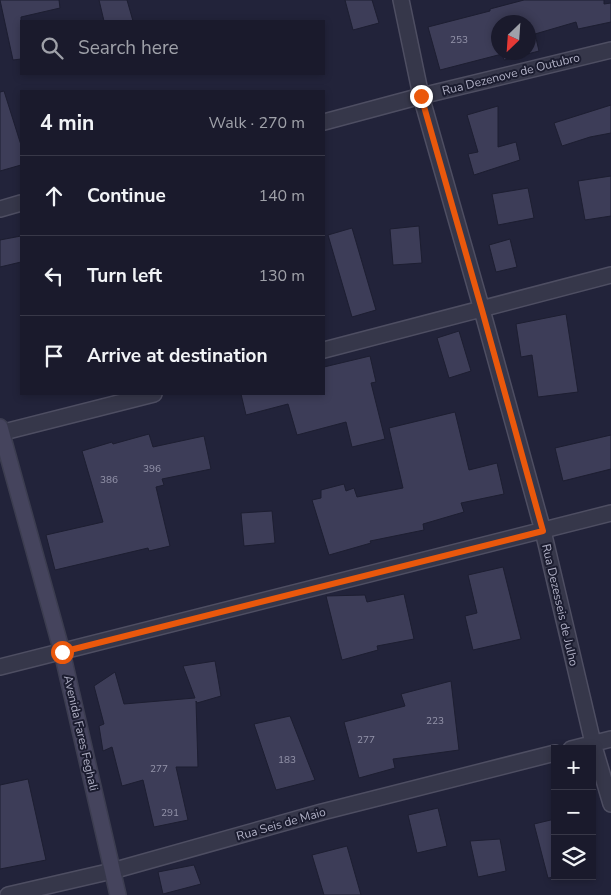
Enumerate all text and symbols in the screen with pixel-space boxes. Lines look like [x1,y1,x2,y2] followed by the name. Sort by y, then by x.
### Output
[491,15,536,60] north arrow
[20,20,325,75] search box
[450,33,468,47] house number: 253
[38,34,66,62] icon: search
[78,35,179,61] text: Search here
[440,49,582,99] street label: Rua Dezenove de Outubro
[410,85,433,108] route end
[40,109,94,137] text: 4 min
[209,112,305,134] text: Walk · 270 m
[40,182,68,210] icon: ahead
[87,183,166,209] text: Continue
[258,185,305,207] text: 140 m
[40,262,68,290] icon: left
[87,263,162,289] text: Turn left
[258,265,305,287] text: 130 m
[40,342,68,370] icon: arrive
[87,343,268,369] text: Arrive at destination
[143,462,161,476] house number: 396
[100,473,118,487] house number: 386
[538,542,582,668] street label: Rua Dezesseis de Julho
[51,641,74,664] route start
[60,674,102,792] street label: Avenida Fares Feghali
[426,714,444,728] house number: 223
[357,733,375,747] house number: 277
[551,745,596,880] map controls
[551,745,596,790] button: +
[278,753,296,767] house number: 183
[150,762,168,776] house number: 277
[551,790,596,835] button: −
[235,804,328,844] street label: Rua Seis de Maio
[161,806,179,820] house number: 291
[551,835,596,880] button: layers

